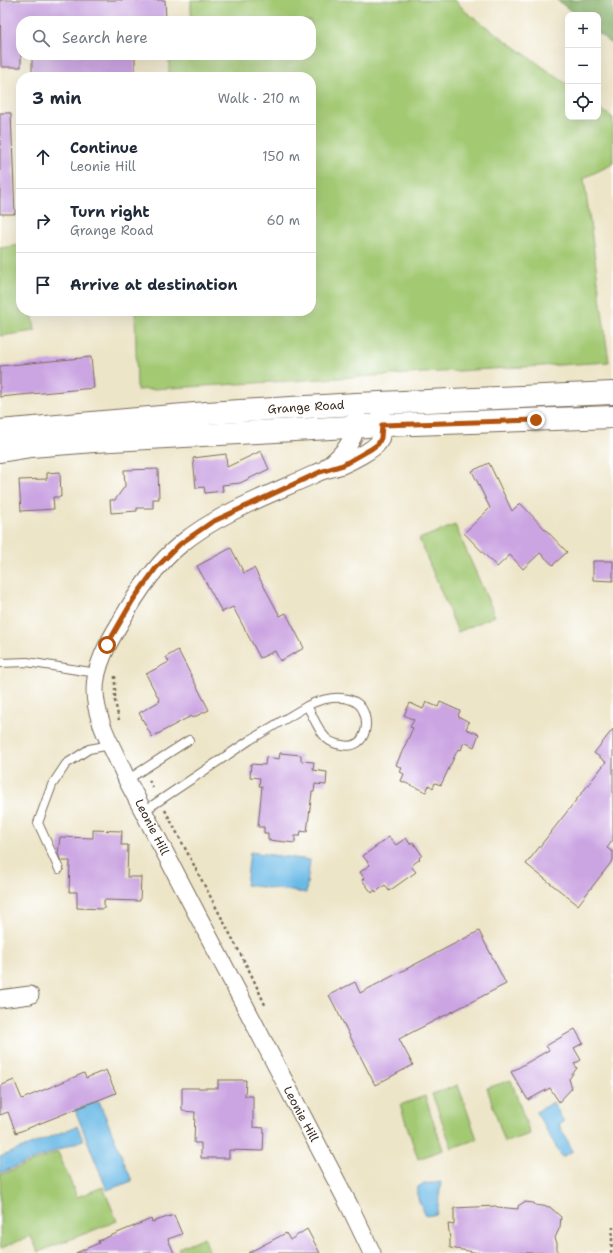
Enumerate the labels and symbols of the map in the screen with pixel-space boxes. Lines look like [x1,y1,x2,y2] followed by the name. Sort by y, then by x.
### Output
[267,397,345,417] street label: Grange Road
[527,411,545,429] route end
[98,636,116,654] route start
[131,796,173,858] street label: Leonie Hill
[280,1083,322,1145] street label: Leonie Hill

